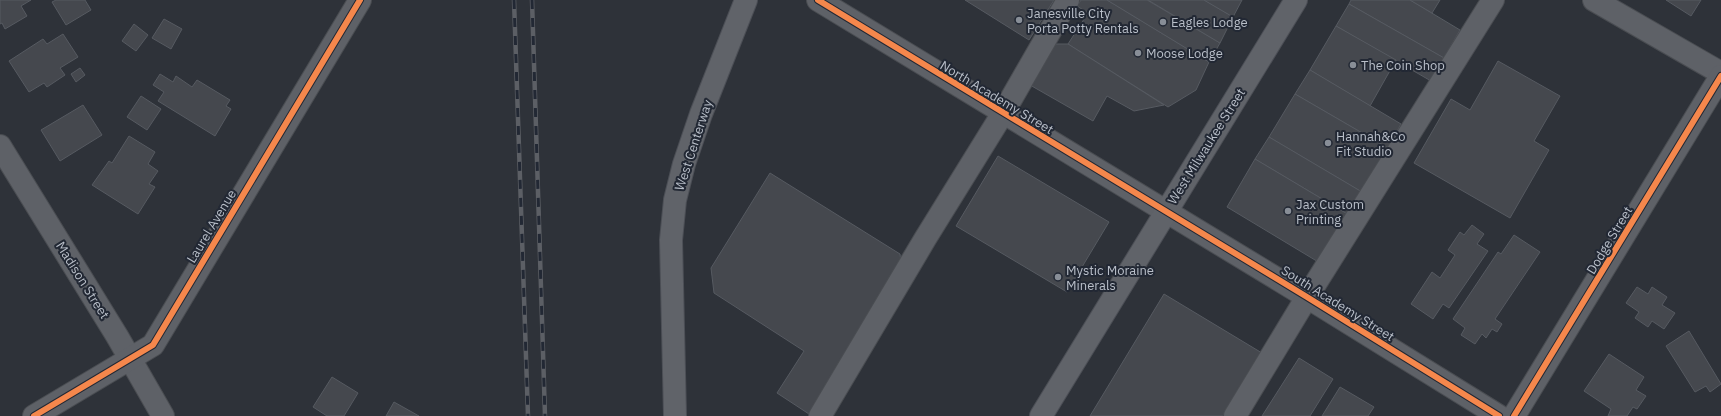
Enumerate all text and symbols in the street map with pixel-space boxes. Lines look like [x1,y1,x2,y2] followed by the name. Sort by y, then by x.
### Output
[1027,5,1139,37] place label: Janesville City Porta Potty Rentals
[1171,14,1248,31] place label: Eagles Lodge
[1014,15,1024,25] marker: Janesville City Porta Potty Rentals
[1158,17,1168,27] marker: Eagles Lodge
[1146,45,1223,62] place label: Moose Lodge
[1133,48,1143,58] marker: Moose Lodge
[937,57,1057,138] street label: North Academy Street
[1361,57,1445,74] place label: The Coin Shop
[1348,60,1358,70] marker: The Coin Shop
[1164,85,1249,207] street label: West Milwaukee Street
[671,97,716,193] street label: West Centerway
[1336,128,1406,160] place label: Hannah&Co Fit Studio
[1323,138,1333,148] marker: Hannah&Co Fit Studio
[183,186,240,266] street label: Laurel Avenue
[1296,196,1364,228] place label: Jax Custom Printing
[1583,203,1636,277] street label: Dodge Street
[1283,206,1293,216] marker: Jax Custom Printing
[52,238,113,322] street label: Madison Street
[1066,262,1154,294] place label: Mystic Moraine Minerals
[1278,262,1397,345] street label: South Academy Street
[1053,272,1063,282] marker: Mystic Moraine Minerals

